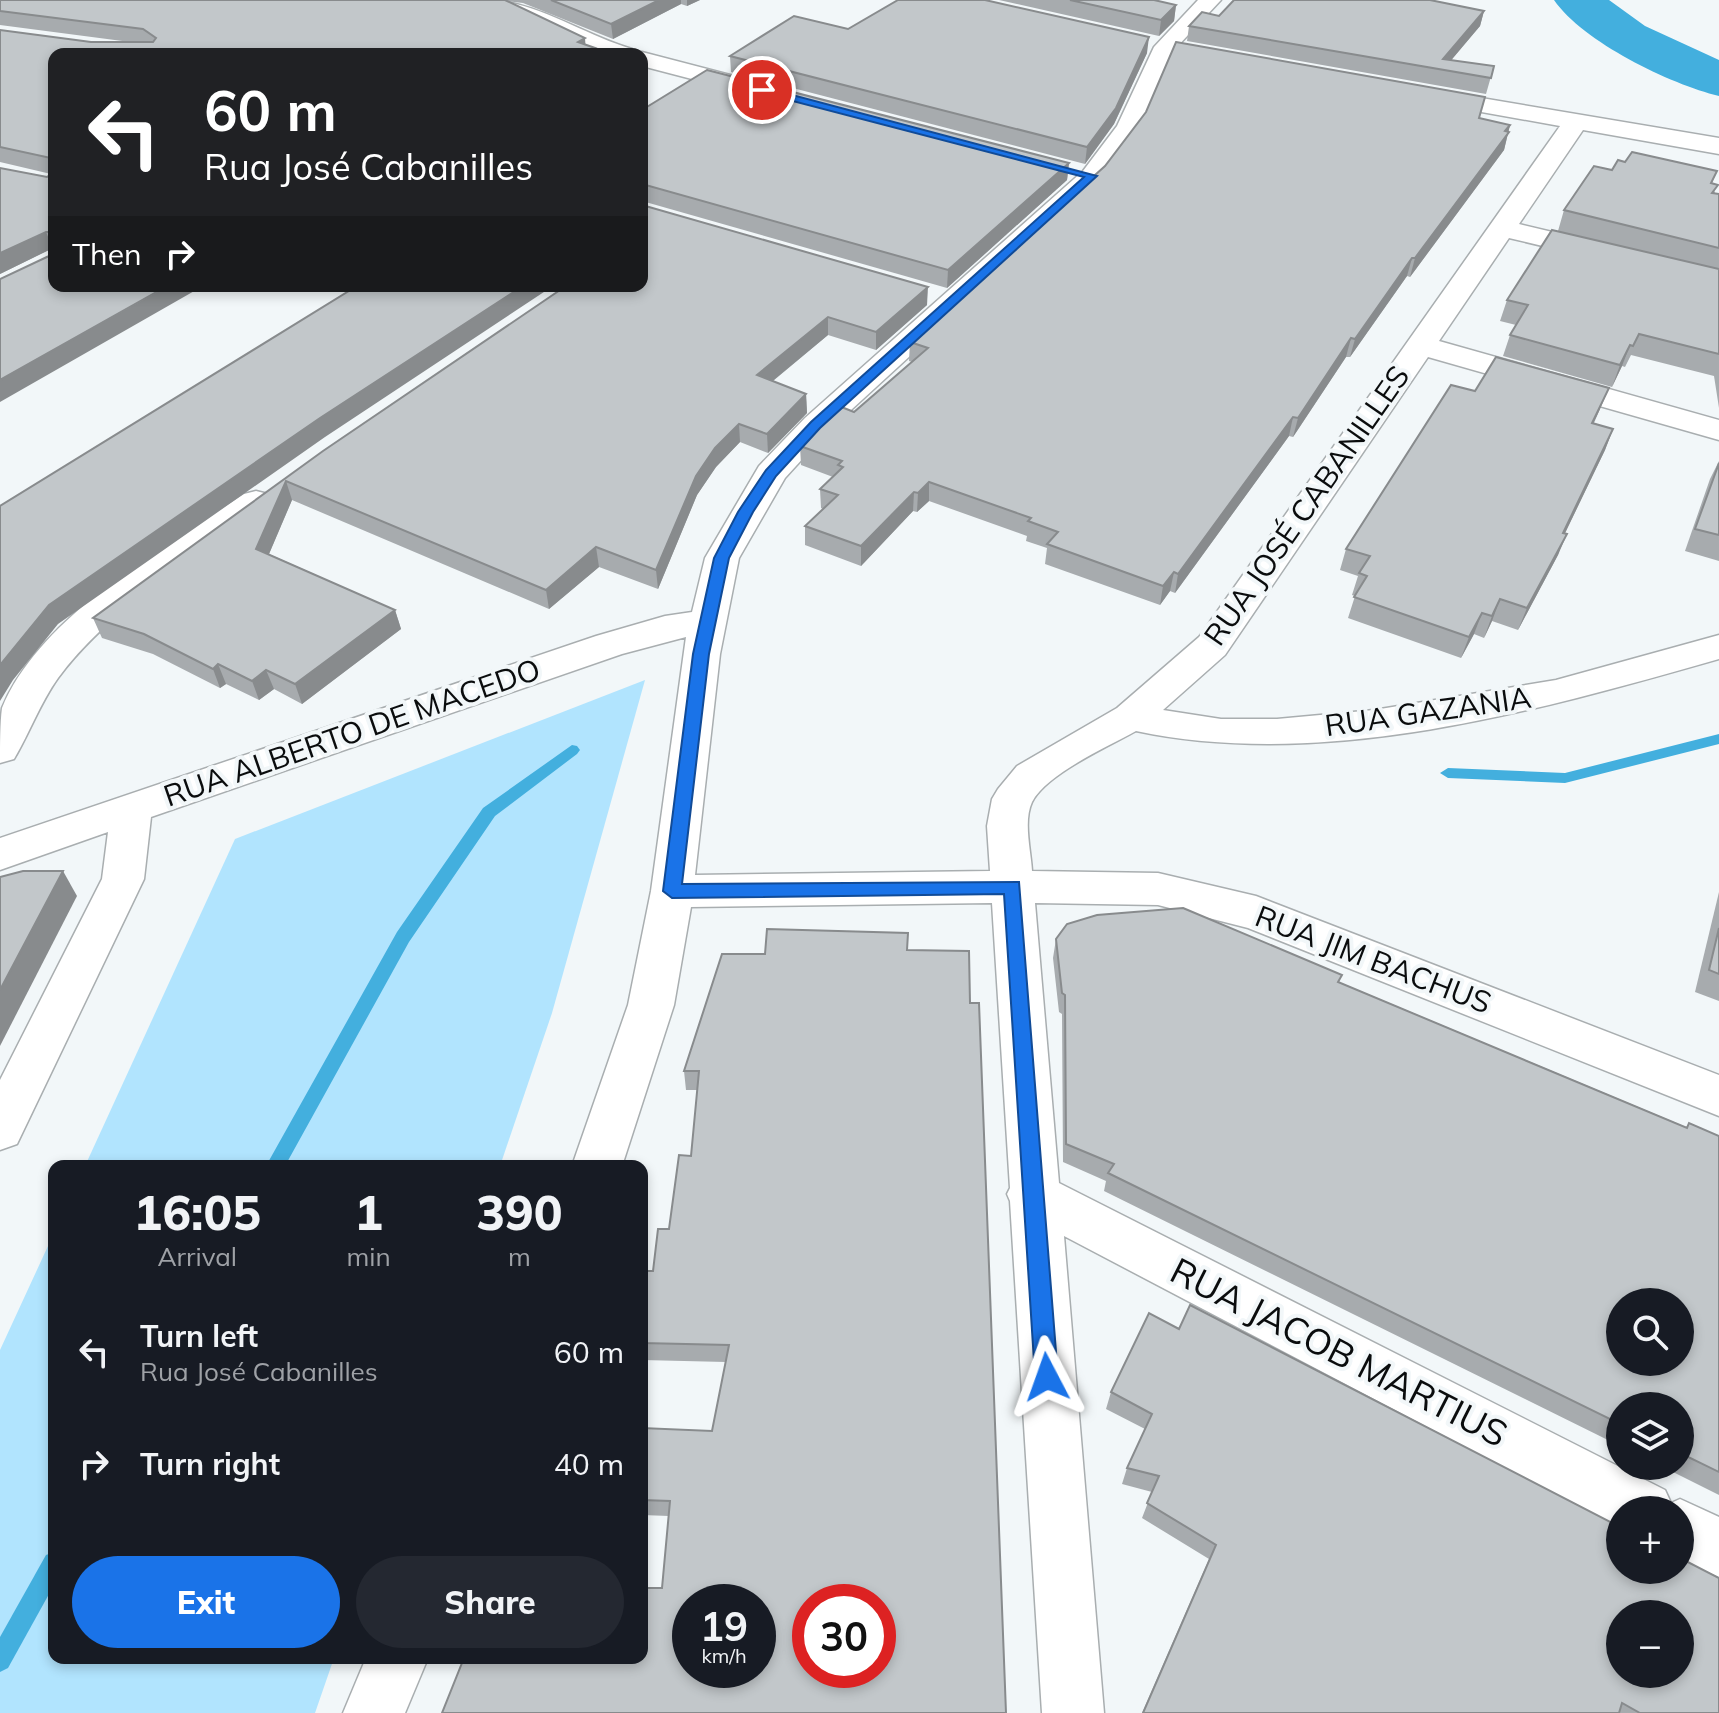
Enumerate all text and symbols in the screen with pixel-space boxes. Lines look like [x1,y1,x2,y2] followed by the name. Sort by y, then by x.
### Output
[728,56,796,124] pin
[740,68,784,112] icon: arrive
[204,75,337,145] text: 60 m
[72,80,176,184] icon: left
[204,144,533,189] text: Rua José Cabanilles
[158,232,202,276] icon: right
[72,235,142,273] text: Then
[1195,358,1417,653] street label: RUA JOSÉ CABANILLES
[158,650,545,814] street label: RUA ALBERTO DE MACEDO
[1322,678,1533,744] street label: RUA GAZANIA
[1250,897,1497,1022] street label: RUA JIM BACHUS
[133,1182,261,1242] text: 16:05
[354,1182,383,1242] text: 1
[476,1182,563,1242] text: 390
[157,1240,237,1273] text: Arrival
[347,1240,391,1273] text: min
[508,1240,531,1273] text: m
[1163,1247,1515,1456] street label: RUA JACOB MARTIUS
[1606,1288,1694,1688] map controls
[1606,1288,1694,1376] button: search
[140,1317,258,1355] text: Turn left
[72,1330,116,1374] icon: left
[554,1333,624,1371] text: 60 m
[1005,1335,1089,1419] position arrow
[140,1355,378,1388] text: Rua José Cabanilles
[1606,1392,1694,1480] button: layers
[72,1442,116,1486] icon: right
[140,1445,280,1483] text: Turn right
[554,1445,624,1483] text: 40 m
[1606,1496,1694,1584] button: +
[72,1556,340,1648] button: Exit
[356,1556,624,1648] button: Share
[792,1584,896,1688] speed limit sign: 30
[1606,1600,1694,1688] button: −
[700,1601,748,1651] text: 19
[701,1643,747,1668] text: km/h

